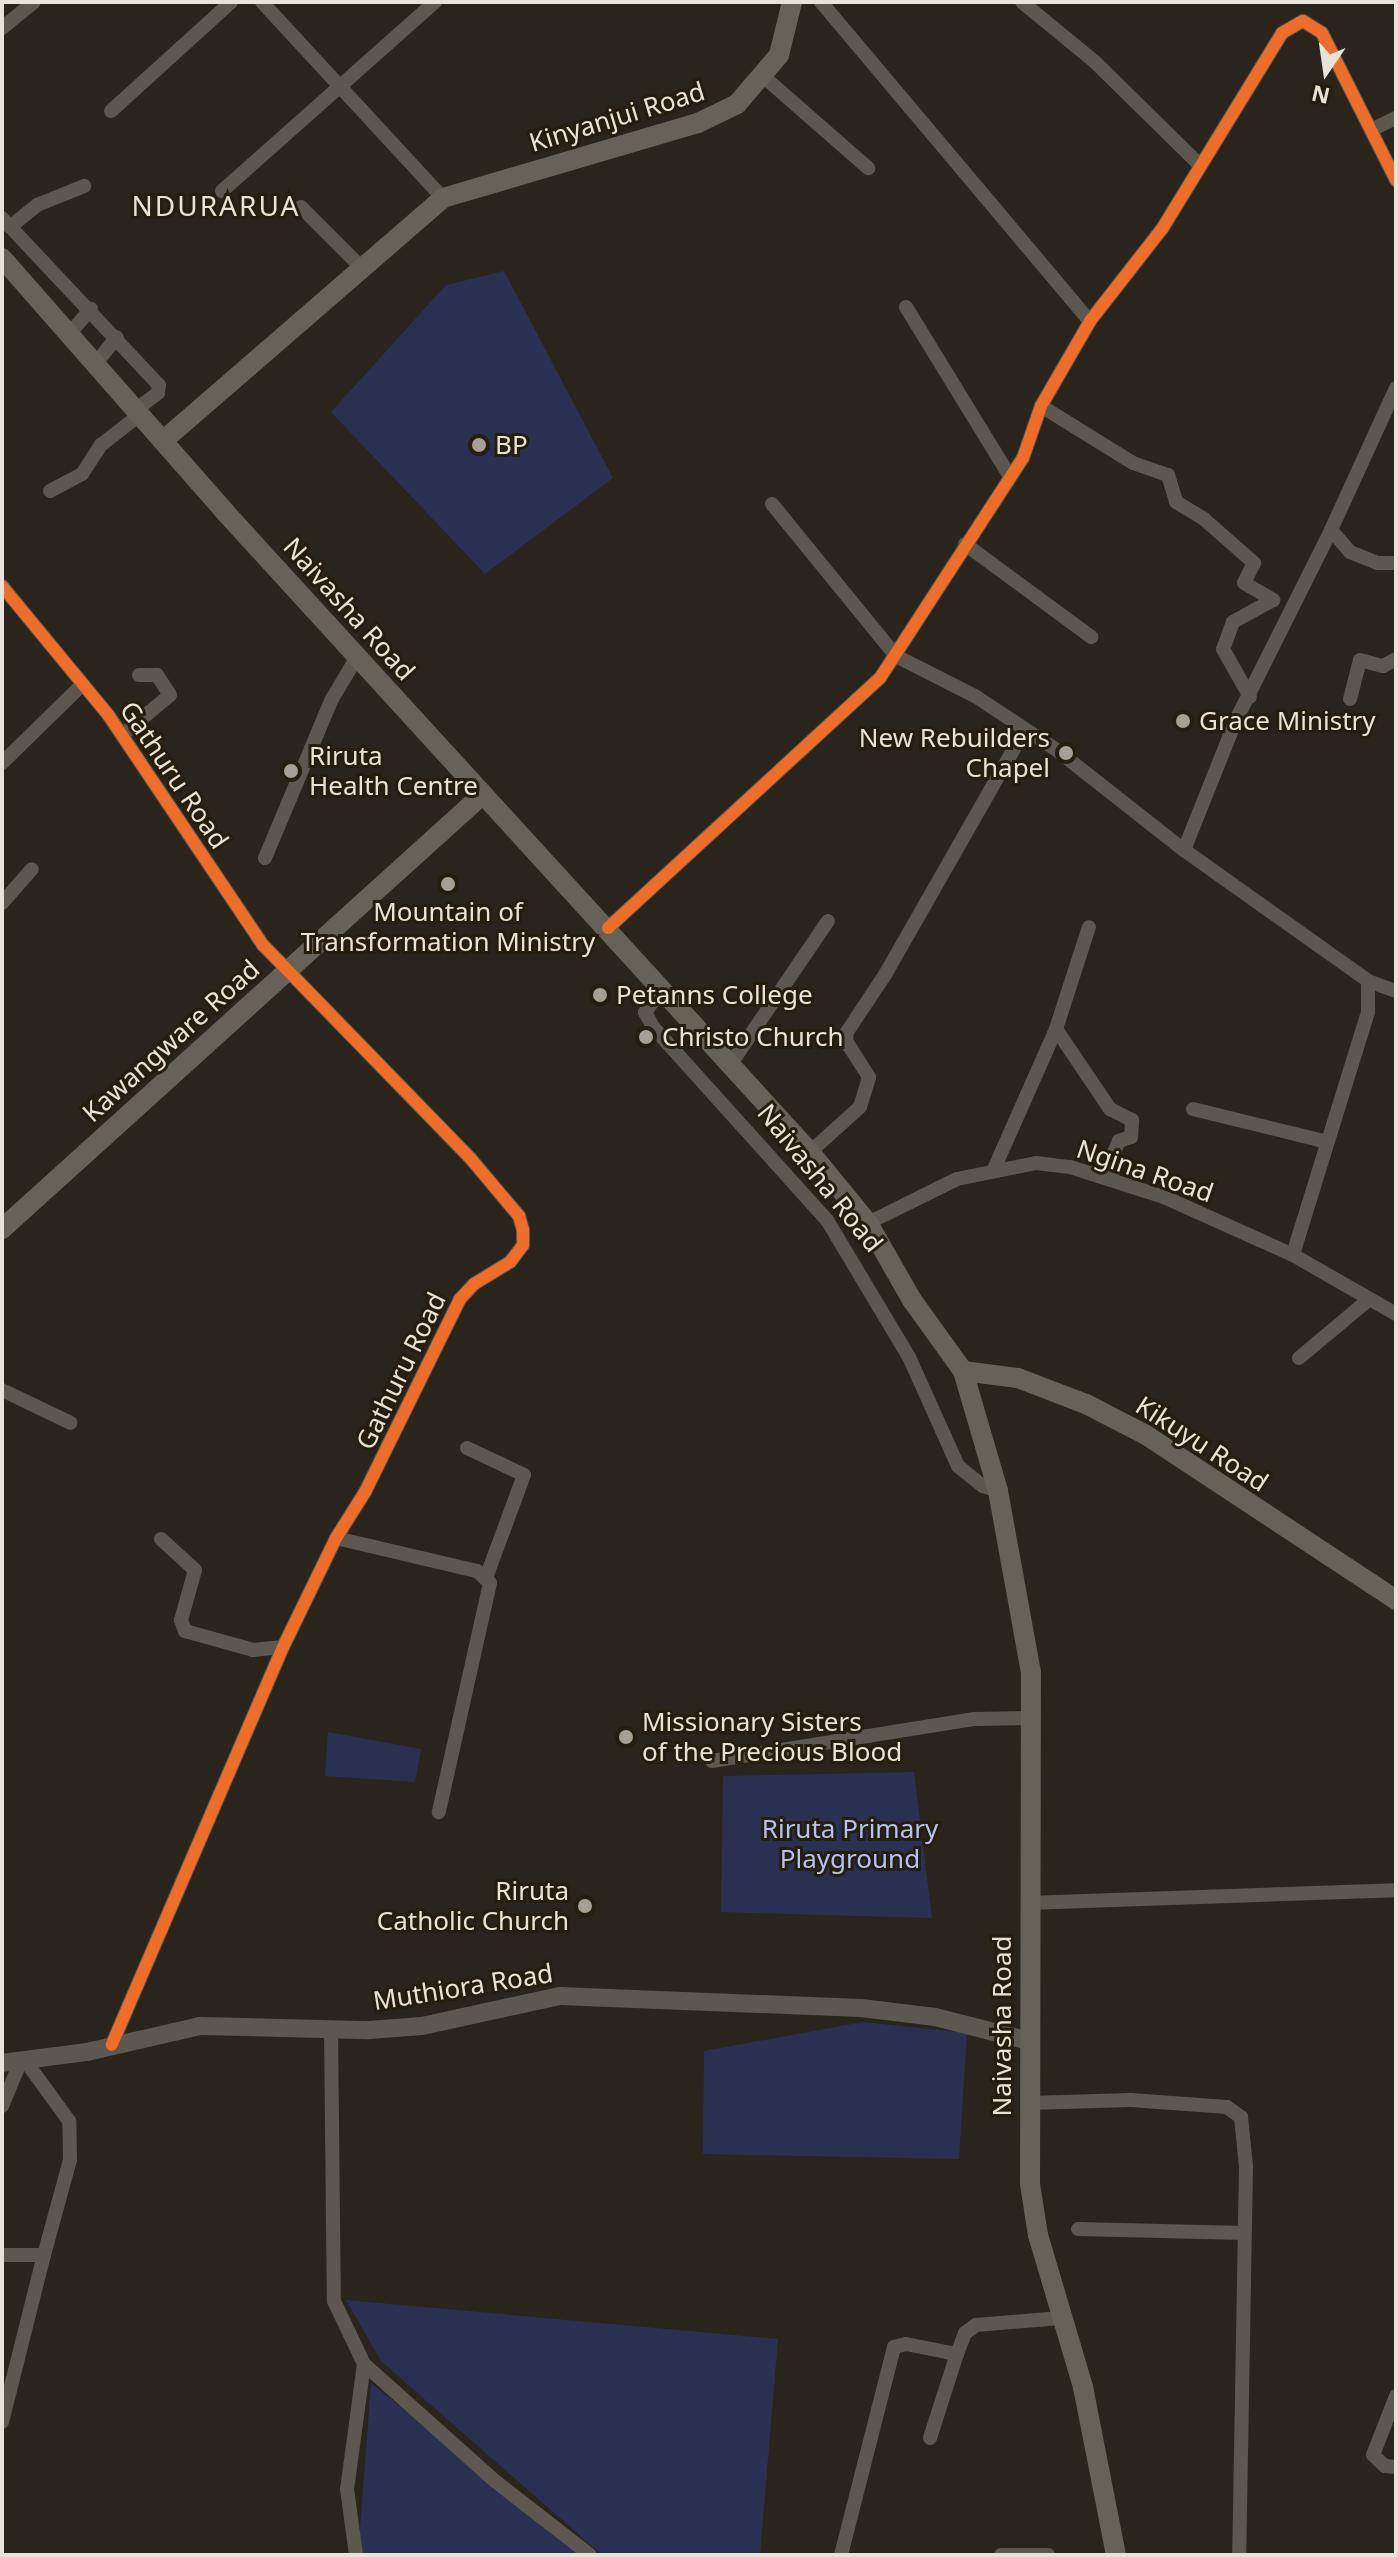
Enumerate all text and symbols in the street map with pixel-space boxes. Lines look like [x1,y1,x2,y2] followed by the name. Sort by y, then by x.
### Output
[1286,32,1366,112] north arrow
[526,76,708,158] street label: Kinyanjui Road
[1309,79,1333,112] text: N
[132,188,300,222] district label: NDURARUA
[495,429,528,461] place label: BP
[470,436,488,454] marker: BP
[277,531,421,687] street label: Naivasha Road
[113,695,235,855] street label: Gathuru Road
[1199,705,1376,737] place label: Grace Ministry
[1174,712,1192,730] marker: Grace Ministry
[859,722,1050,784] place label: New Rebuilders Chapel
[309,740,478,802] place label: Riruta Health Centre
[1057,744,1075,762] marker: New Rebuilders Chapel
[280,760,302,782] marker: Riruta Health Centre
[439,875,457,893] marker: Mountain of Transformation Ministry
[301,896,595,958] place label: Mountain of Transformation Ministry
[76,953,266,1129] street label: Kawangware Road
[616,979,813,1011] place label: Petanns College
[591,986,609,1004] marker: Petanns College
[662,1021,844,1053] place label: Christo Church
[637,1028,655,1046] marker: Christo Church
[751,1098,889,1258] street label: Naivasha Road
[1073,1133,1217,1209] street label: Ngina Road
[349,1287,453,1455] street label: Gathuru Road
[1130,1390,1274,1498] street label: Kikuyu Road
[642,1706,902,1768] place label: Missionary Sisters of the Precious Blood
[617,1728,635,1746] marker: Missionary Sisters of the Precious Blood
[762,1813,938,1874] park label: Riruta Primary Playground
[377,1875,569,1936] place label: Riruta Catholic Church
[576,1897,594,1915] marker: Riruta Catholic Church
[986,1935,1018,2117] street label: Naivasha Road
[371,1957,555,2017] street label: Muthiora Road

